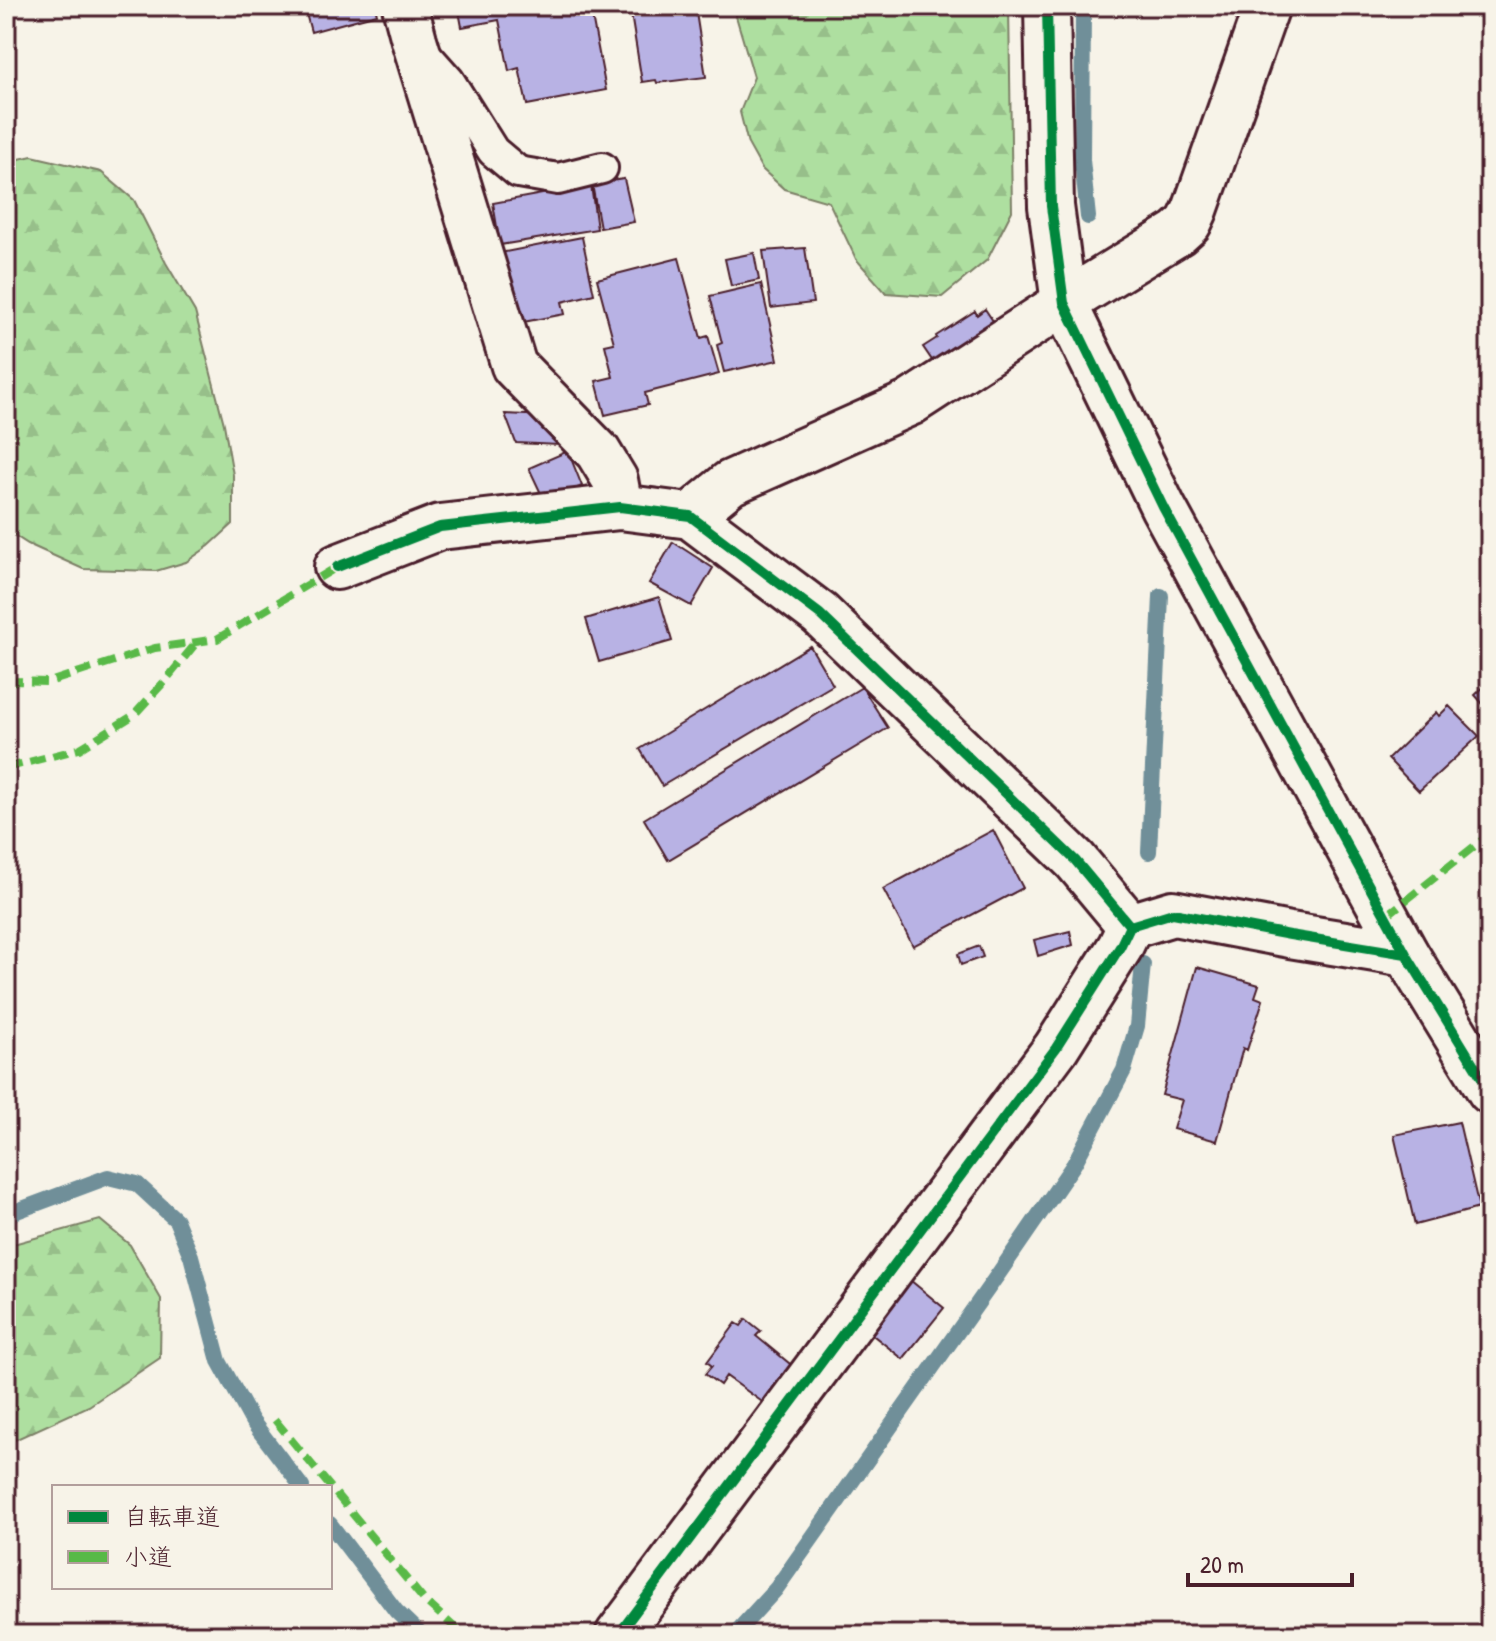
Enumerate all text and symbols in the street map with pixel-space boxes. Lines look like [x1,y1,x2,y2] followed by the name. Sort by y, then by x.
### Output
[52,1485,332,1589] legend
[124,1500,220,1532] text: 自転車道
[1188,1537,1352,1587] scale bar
[124,1540,172,1572] text: 小道
[1200,1548,1244,1580] text: 20 m

